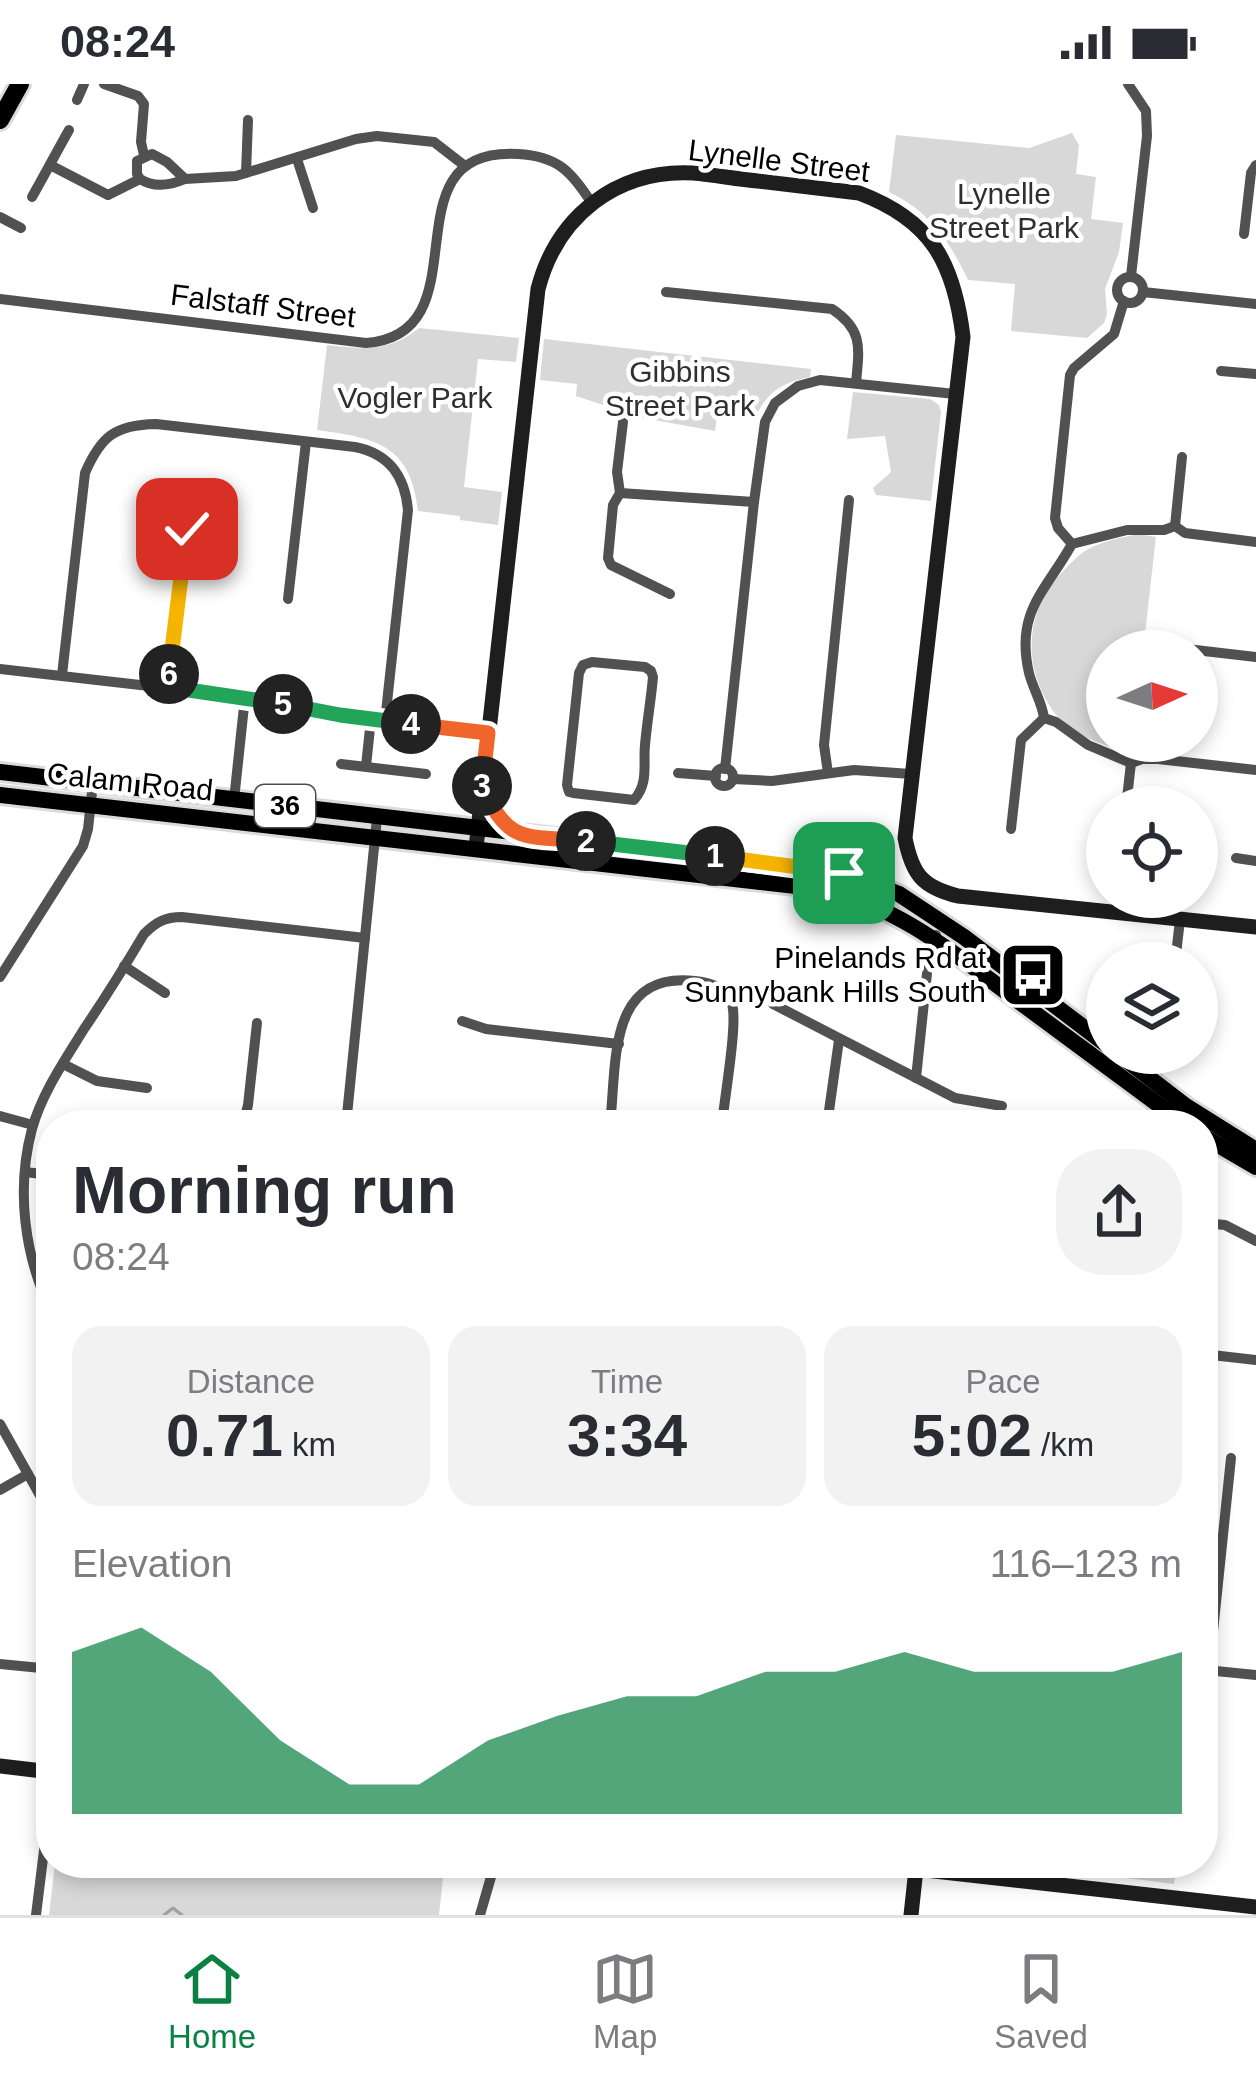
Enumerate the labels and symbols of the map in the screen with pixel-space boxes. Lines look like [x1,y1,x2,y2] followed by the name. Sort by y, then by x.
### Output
[687,133,872,188] street label: Lynelle Street
[929,177,1080,244] park label: Lynelle Street Park
[169,278,358,333] street label: Falstaff Street
[605,355,756,422] park label: Gibbins Street Park
[337,381,494,414] park label: Vogler Park
[136,478,238,580] pin
[1086,630,1218,762] north arrow
[139,644,199,704] pin: 6
[253,674,313,734] pin: 5
[381,694,441,754] pin: 4
[45,756,215,807] street label: Calam Road
[452,756,512,816] pin: 3
[255,785,315,827] road number: 36
[556,811,616,871] pin: 2
[793,822,895,924] pin
[685,826,745,886] pin: 1
[998,940,1068,1010] bus stop icon: Pinelands Rd at Sunnybank Hills South
[684,941,987,1008] place label: Pinelands Rd at Sunnybank Hills South

